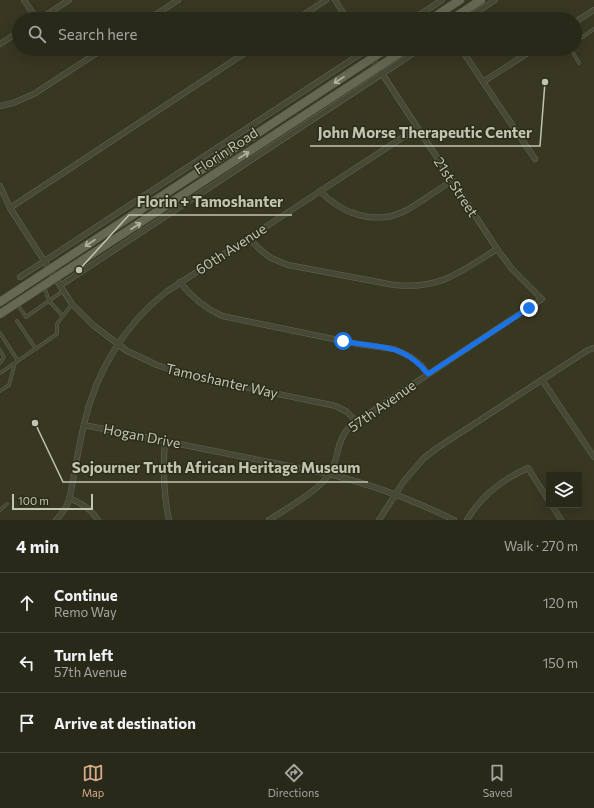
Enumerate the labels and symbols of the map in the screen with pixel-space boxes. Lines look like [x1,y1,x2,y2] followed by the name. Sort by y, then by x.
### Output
[333,76,345,84] one-way arrow
[310,119,540,146] callout: John Morse Therapeutic Center
[318,123,532,141] text: John Morse Therapeutic Center
[191,124,261,177] street label: Florin Road
[238,150,250,158] one-way arrow
[431,154,482,220] street label: 21st Street
[129,188,292,215] callout: Florin + Tamoshanter
[137,192,283,210] text: Florin + Tamoshanter
[192,219,269,278] street label: 60th Avenue
[130,222,141,230] one-way arrow
[85,239,96,247] one-way arrow
[520,299,538,317] route end
[334,332,352,350] route start
[164,359,280,402] street label: Tamoshanter Way
[345,376,419,435] street label: 57th Avenue
[102,420,182,451] street label: Hogan Drive
[63,455,368,482] callout: Sojourner Truth African Heritage Museum
[72,458,360,476] text: Sojourner Truth African Heritage Museum
[12,492,93,511] scale bar

